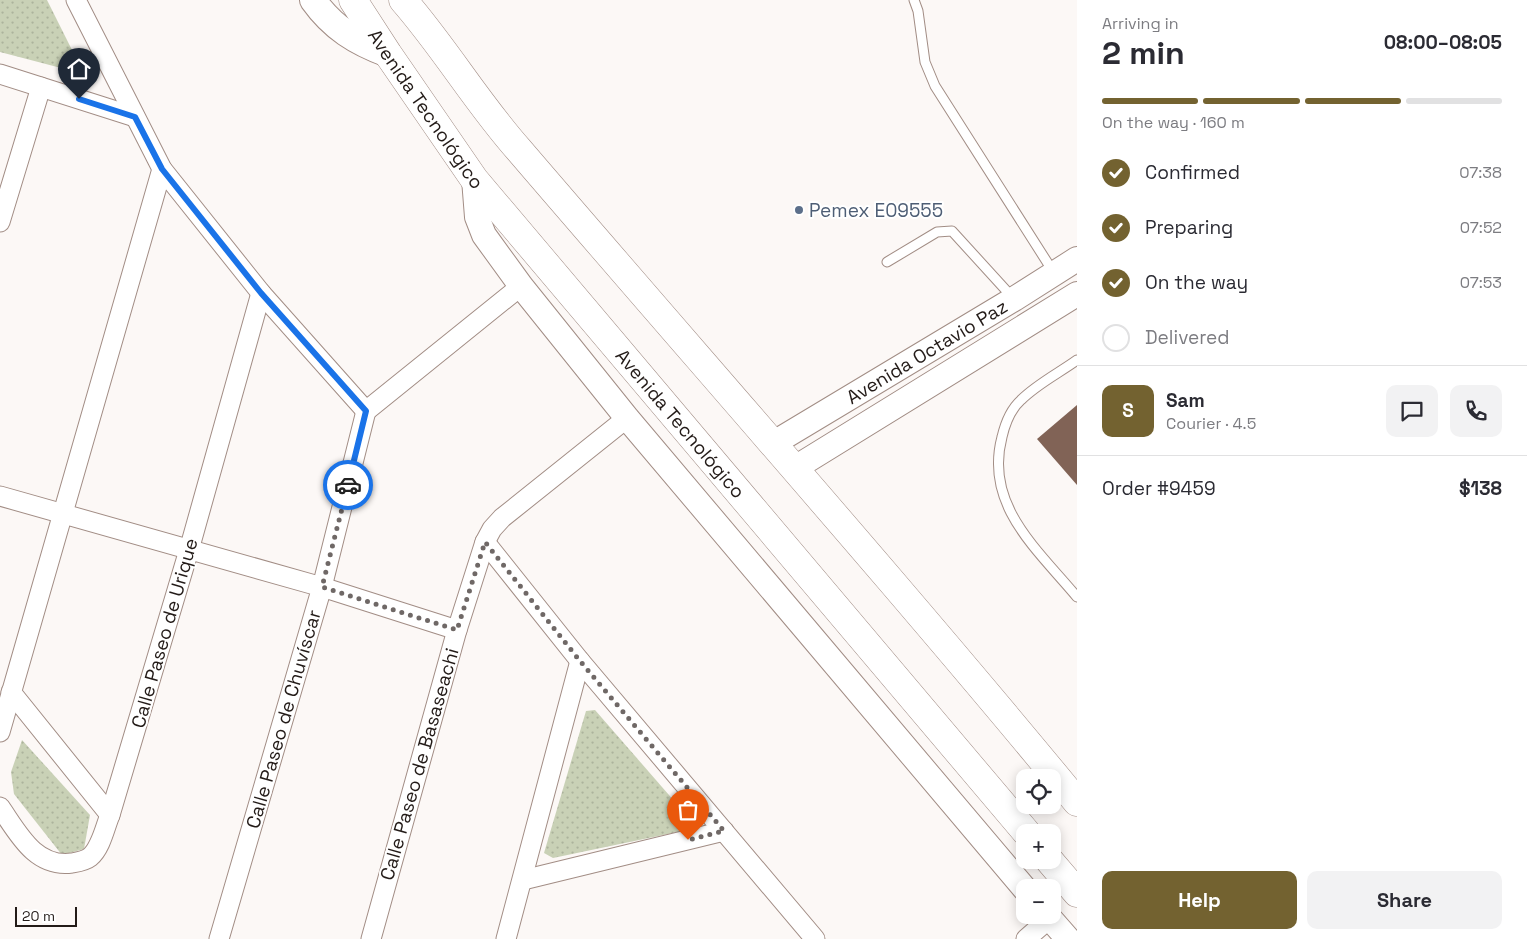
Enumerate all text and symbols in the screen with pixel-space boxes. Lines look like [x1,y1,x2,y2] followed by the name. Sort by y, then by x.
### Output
[1102,13,1179,34] text: Arriving in
[362,24,489,194] street label: Avenida Tecnológico
[1384,30,1502,55] text: 08:00–08:05
[1102,33,1185,73] text: 2 min
[58,48,100,99] pin
[65,55,93,83] icon: home
[1102,112,1245,133] text: On the way · 160 m
[1102,159,1130,187] icon: check
[1145,160,1240,185] text: Confirmed
[1459,162,1502,183] text: 07:38
[809,198,943,223] place label: Pemex E09555
[793,204,805,216] marker: Pemex E09555
[1102,214,1130,242] icon: check
[1145,215,1233,240] text: Preparing
[1460,217,1502,238] text: 07:52
[1102,269,1130,297] icon: check
[1145,270,1248,295] text: On the way
[1460,272,1502,293] text: 07:53
[842,294,1012,410] street label: Avenida Octavio Paz
[1145,325,1230,350] text: Delivered
[610,344,750,504] street label: Avenida Tecnológico
[1386,385,1438,437] button: chat
[1450,385,1502,437] button: phone
[1166,388,1205,413] text: Sam
[1122,398,1134,423] text: S
[1166,413,1256,434] text: Courier · 4.5
[323,460,373,510] courier
[334,471,362,499] icon: car
[1102,476,1216,501] text: Order #9459
[1459,476,1502,501] text: $138
[125,535,204,731] street label: Calle Paseo de Urique
[240,607,327,831] street label: Calle Paseo de Chuvíscar
[374,645,465,883] street label: Calle Paseo de Basaseachi
[1016,769,1061,924] map controls
[1016,769,1061,814] button: locate
[667,789,709,840] pin
[674,796,702,824] icon: bag
[1016,824,1061,869] button: +
[1102,871,1297,929] button: Help
[1307,871,1502,929] button: Share
[1016,879,1061,924] button: −
[15,904,78,927] scale bar
[22,907,55,925] text: 20 m

